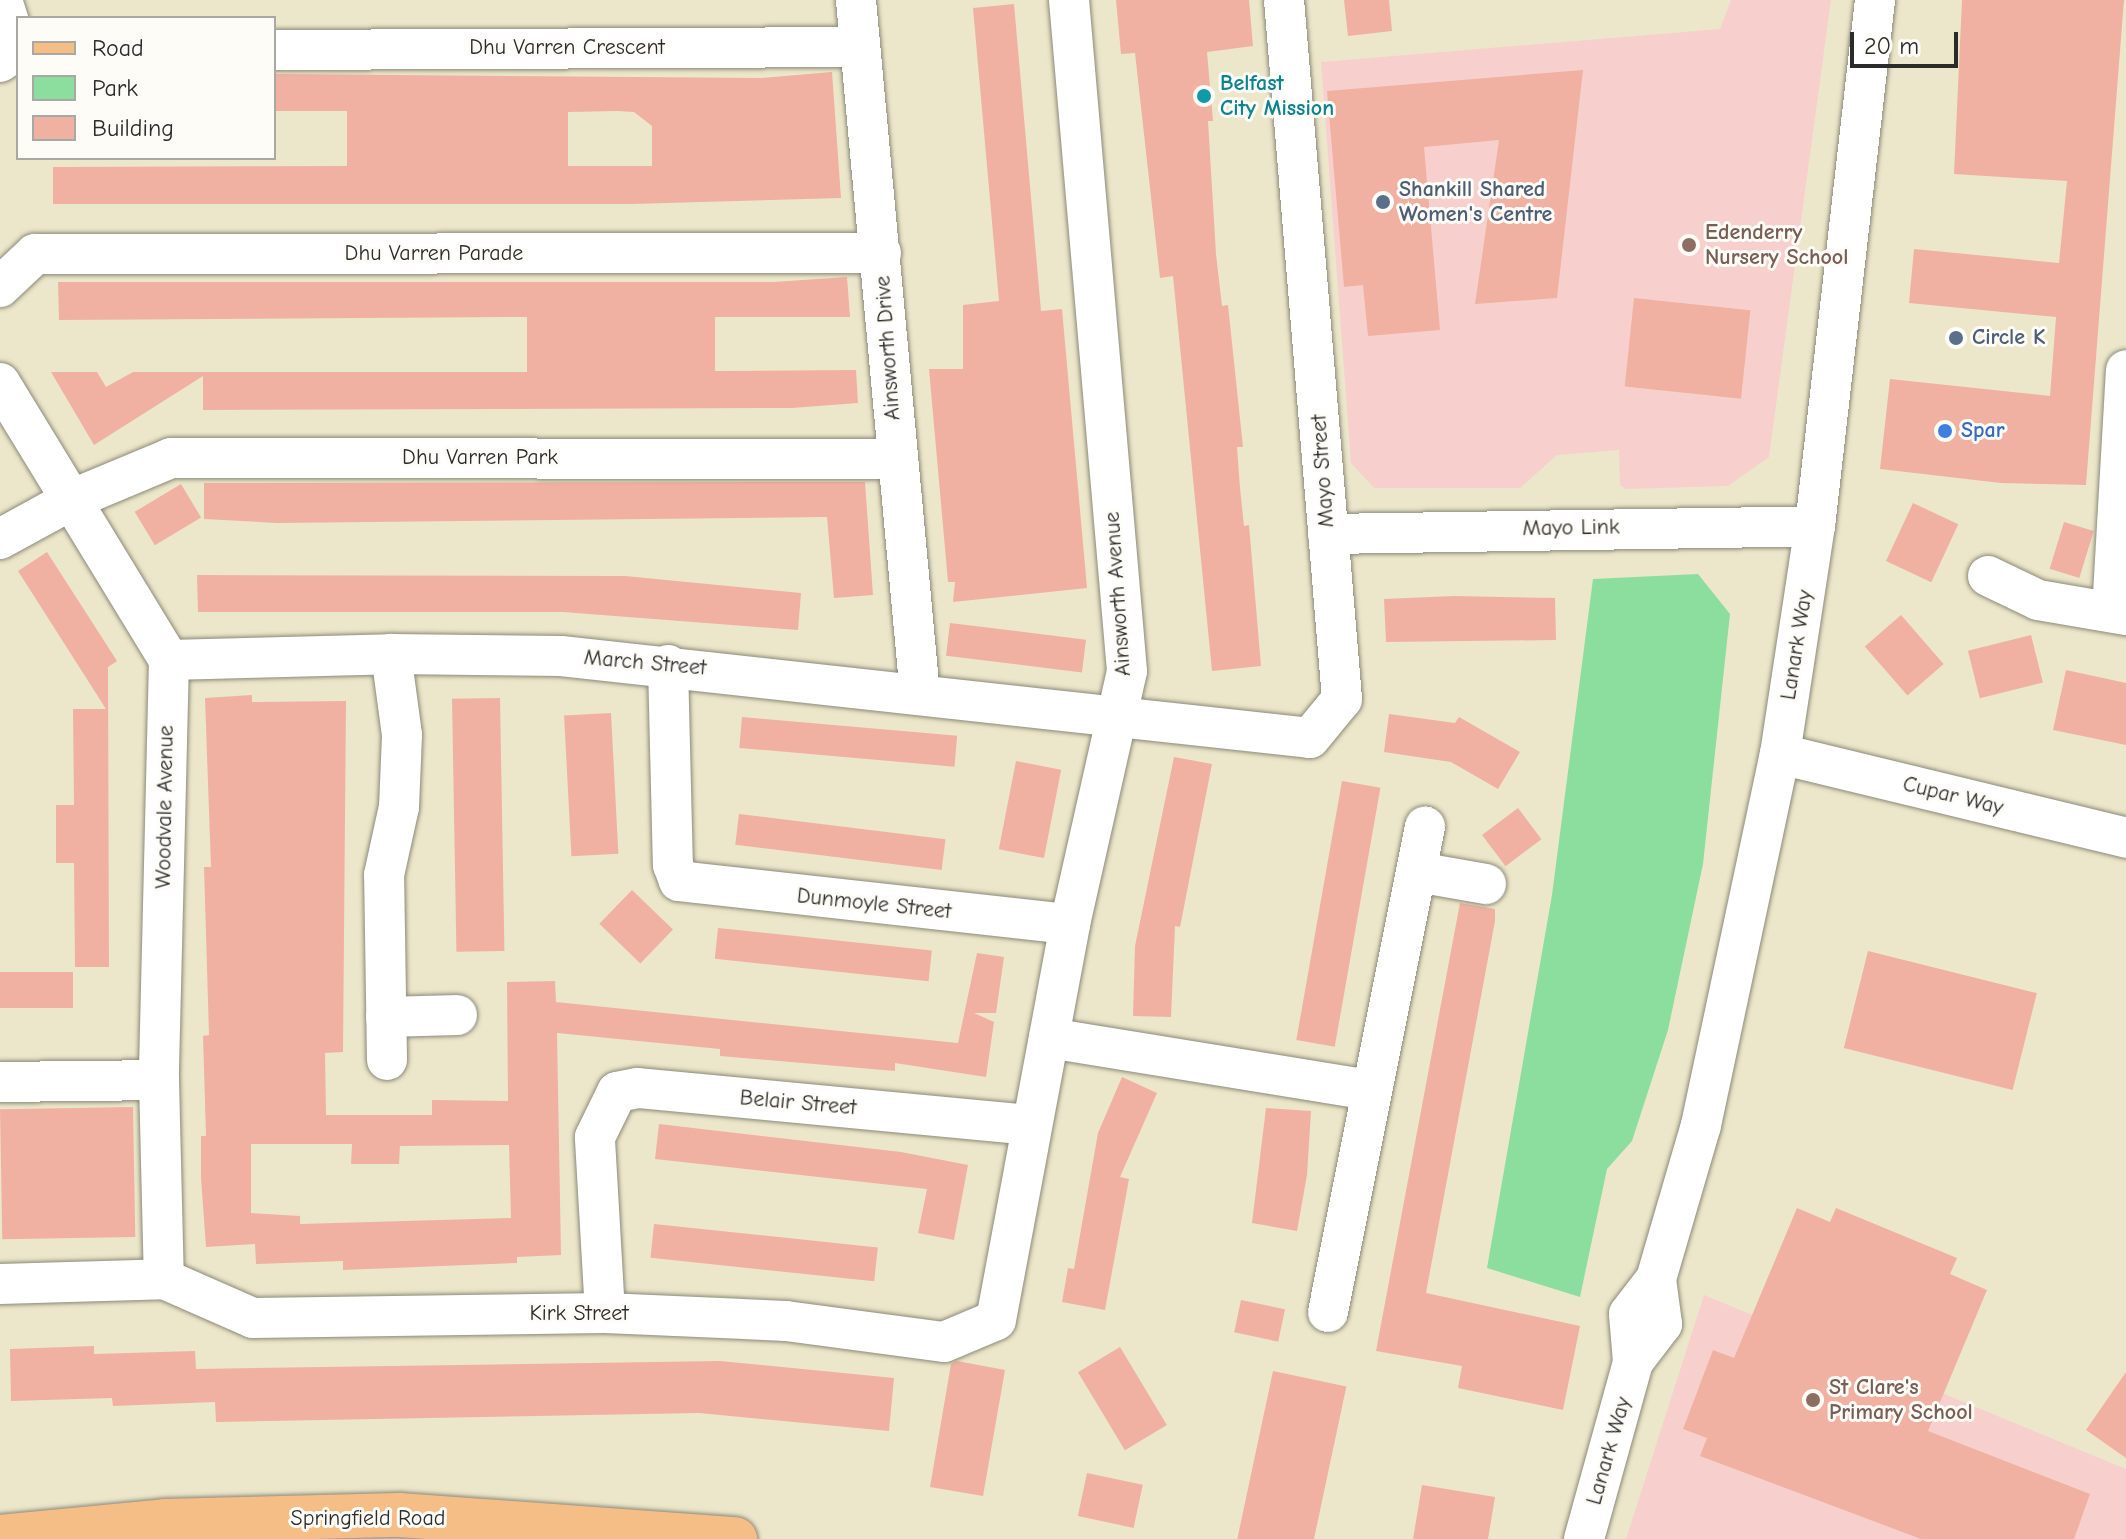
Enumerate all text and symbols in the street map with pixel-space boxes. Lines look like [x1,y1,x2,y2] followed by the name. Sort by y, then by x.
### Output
[16,16,276,160] legend
[1854,16,1962,66] scale bar
[1864,32,1919,60] text: 20 m
[92,34,144,62] text: Road
[469,35,665,61] street label: Dhu Varren Crescent
[1220,70,1334,122] place label: Belfast City Mission
[92,74,138,102] text: Park
[1195,87,1213,105] marker: Belfast City Mission
[92,114,174,142] text: Building
[1399,176,1552,228] place label: Shankill Shared Women's Centre
[1374,193,1392,211] marker: Shankill Shared Women's Centre
[1705,219,1848,270] place label: Edenderry Nursery School
[1680,236,1698,254] marker: Edenderry Nursery School
[345,241,523,267] street label: Dhu Varren Parade
[870,275,906,421] street label: Ainsworth Drive
[1972,325,2045,351] place label: Circle K
[1947,329,1965,347] marker: Circle K
[1306,414,1340,528] street label: Mayo Street
[1961,418,2005,444] place label: Spar
[1936,422,1954,440] marker: Spar
[402,445,558,471] street label: Dhu Varren Park
[1099,511,1137,677] street label: Ainsworth Avenue
[1522,514,1620,542] street label: Mayo Link
[1775,588,1819,702] street label: Lanark Way
[583,645,707,681] street label: March Street
[150,725,180,889] street label: Woodvale Avenue
[1900,771,2006,821] street label: Cupar Way
[796,883,952,925] street label: Dunmoyle Street
[739,1085,857,1121] street label: Belair Street
[529,1301,629,1327] street label: Kirk Street
[1829,1374,1973,1426] place label: St Clare's Primary School
[1804,1391,1822,1409] marker: St Clare's Primary School
[1581,1394,1637,1508] street label: Lanark Way
[291,1506,445,1532] street label: Springfield Road

